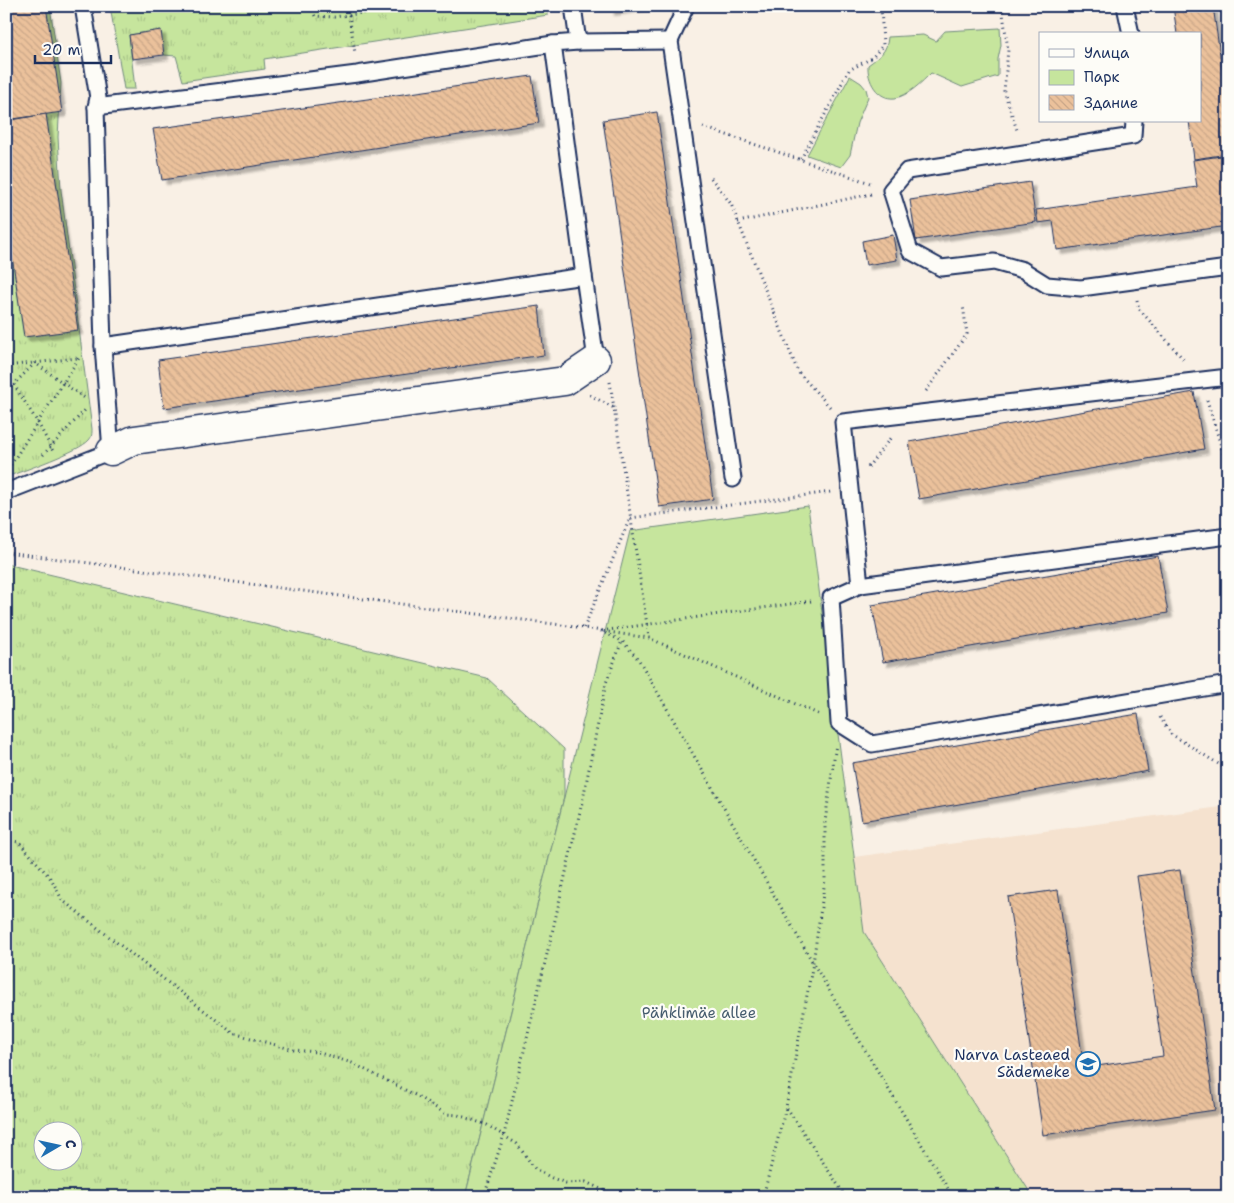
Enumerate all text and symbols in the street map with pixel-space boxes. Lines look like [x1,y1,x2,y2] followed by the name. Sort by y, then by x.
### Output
[35,32,111,64] scale bar
[1039,32,1202,122] legend
[42,40,81,60] text: 20 m
[1084,43,1130,63] text: Улица
[1084,67,1120,87] text: Парк
[1084,93,1138,113] text: Здание
[642,1003,756,1023] park label: Pähklimäe allee
[954,1045,1070,1082] place label: Narva Lasteaed Sädemeke
[1075,1051,1101,1077] school or university icon: Narva Lasteaed Sädemeke
[32,1120,82,1170] north arrow
[61,1138,80,1150] text: С

